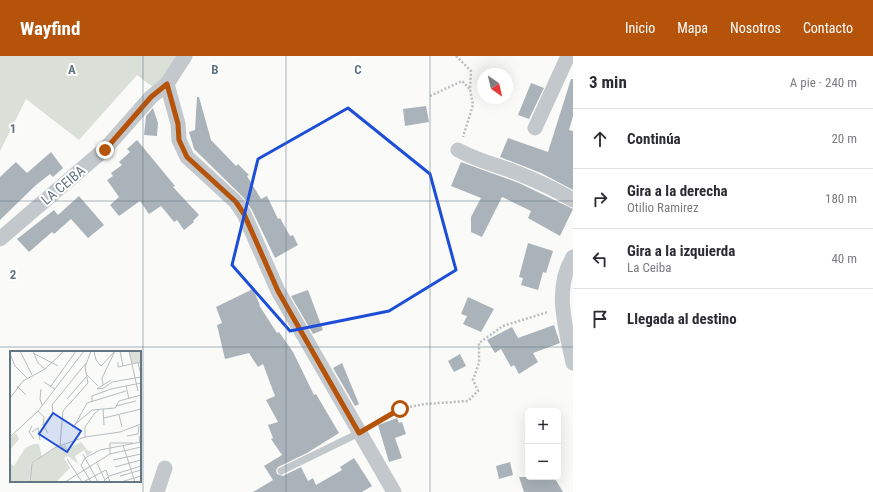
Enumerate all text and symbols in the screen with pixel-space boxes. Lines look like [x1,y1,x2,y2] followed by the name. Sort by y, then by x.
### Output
[20,17,80,40] text: Wayfind
[625,20,655,36] text: Inicio
[677,20,708,36] text: Mapa
[730,20,781,36] text: Nosotros
[803,20,853,36] text: Contacto
[68,62,76,77] text: A
[211,62,219,77] text: B
[354,62,362,77] text: C
[477,68,513,104] north arrow
[589,72,627,92] text: 3 min
[790,75,857,90] text: A pie · 240 m
[10,121,16,136] text: 1
[589,128,611,150] icon: ahead
[627,130,681,148] text: Continúa
[831,131,857,146] text: 20 m
[96,141,114,159] route end
[38,162,88,208] street label: LA CEIBA
[627,182,728,200] text: Gira a la derecha
[589,188,611,210] icon: right
[825,191,857,206] text: 180 m
[627,200,699,215] text: Otilio Ramirez
[627,242,735,260] text: Gira a la izquierda
[589,248,611,270] icon: left
[831,251,857,266] text: 40 m
[627,260,671,275] text: La Ceiba
[10,267,17,282] text: 2
[589,308,611,330] icon: arrive
[627,310,737,328] text: Llegada al destino
[10,351,141,482] inset map
[391,400,409,418] route start
[525,408,561,480] map controls
[525,408,561,444] button: +
[525,444,561,480] button: −

